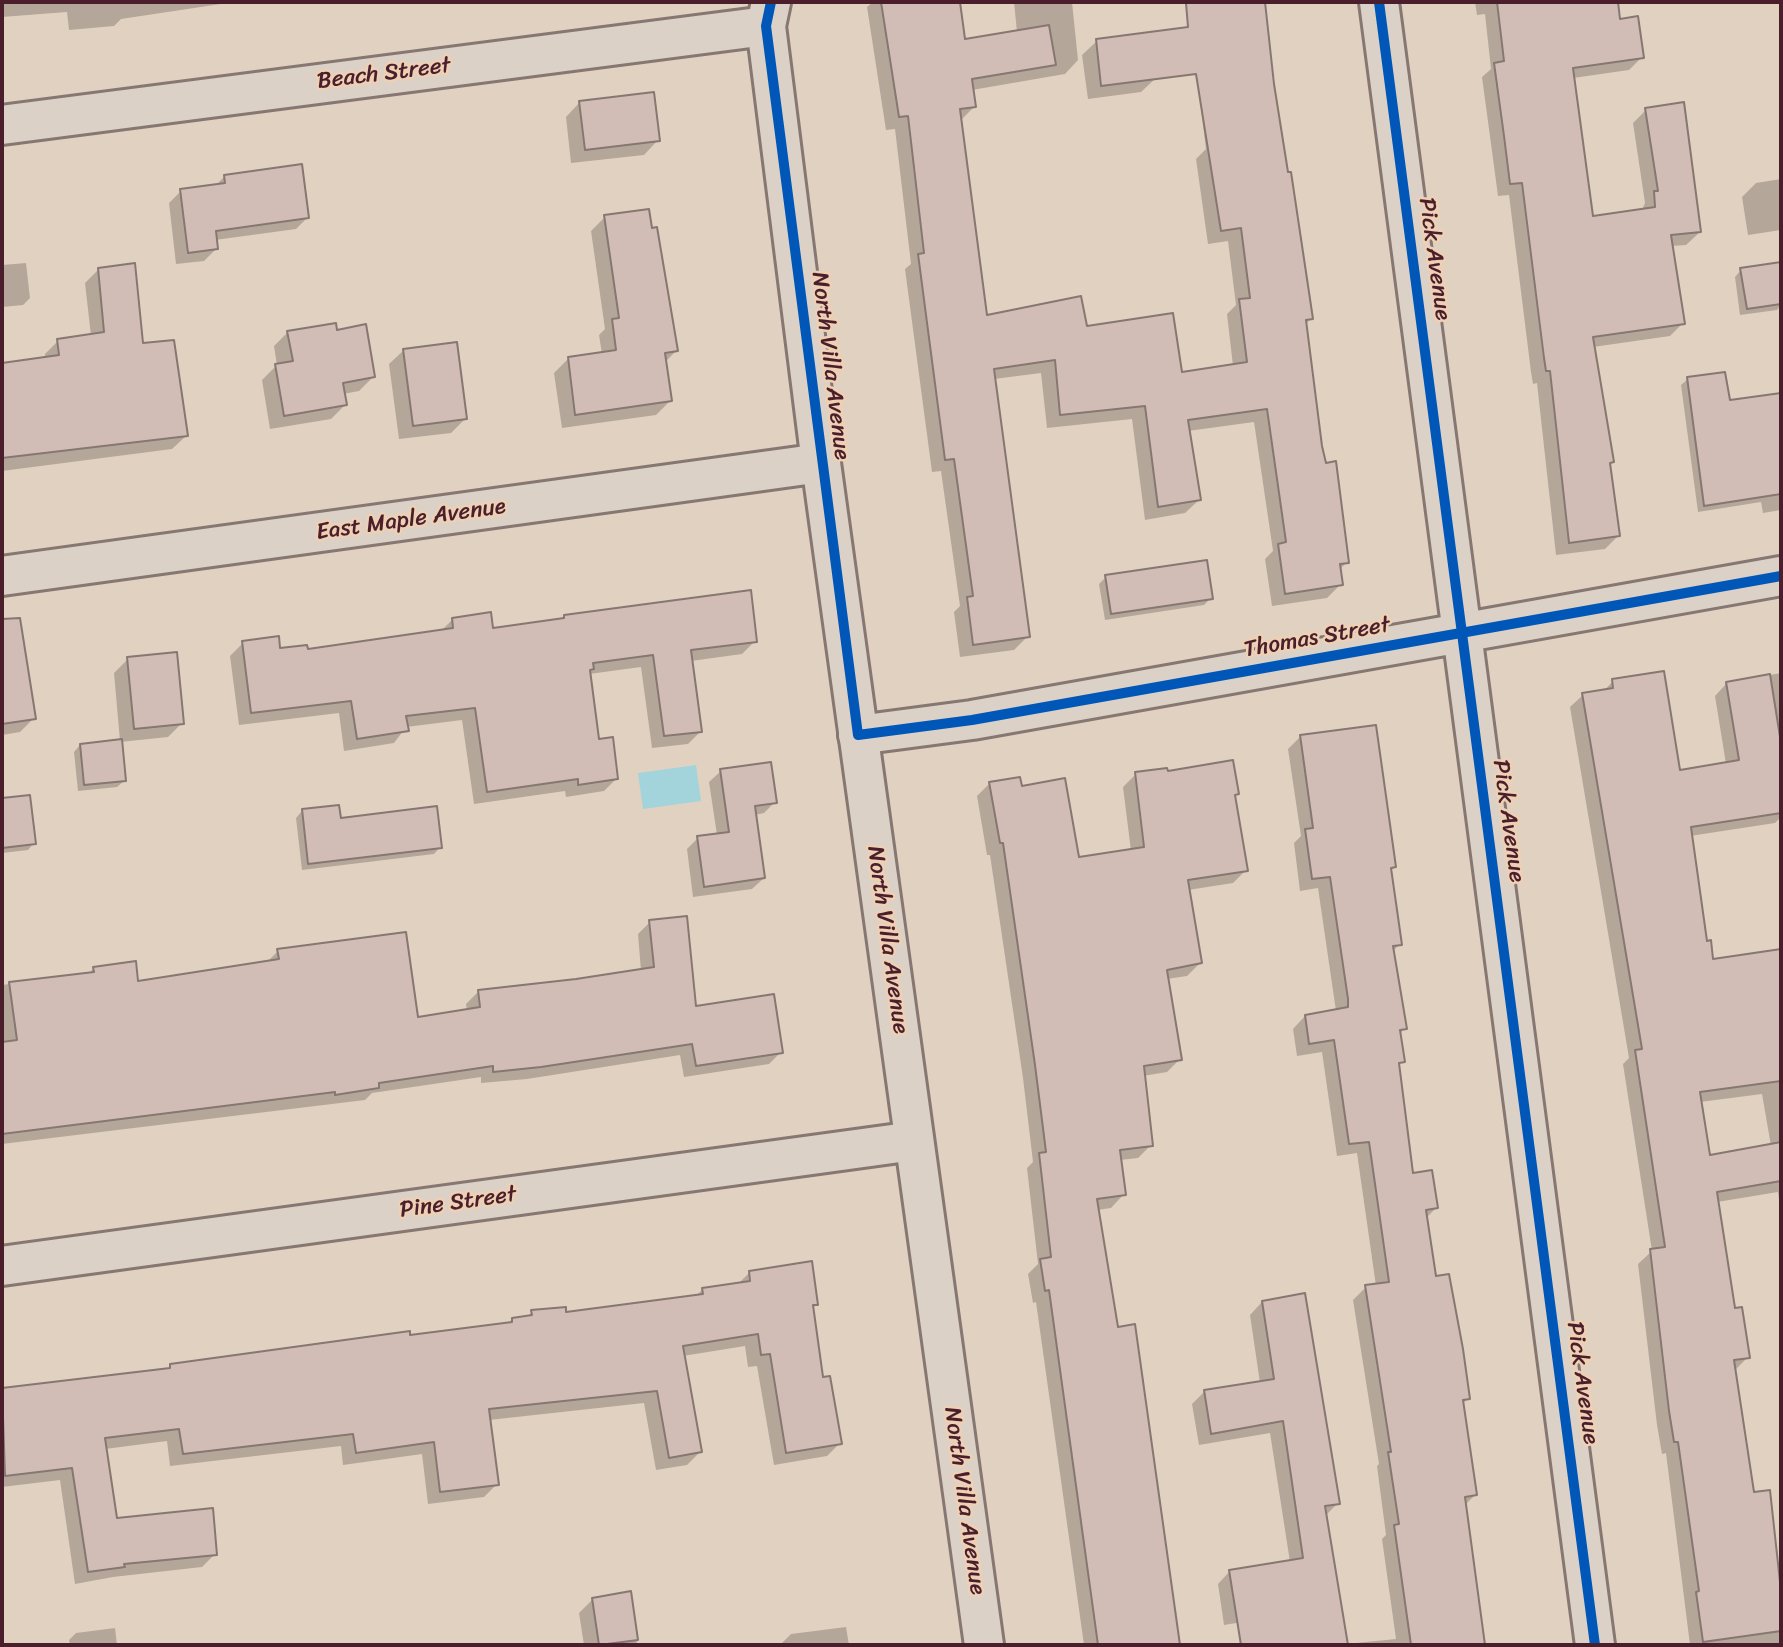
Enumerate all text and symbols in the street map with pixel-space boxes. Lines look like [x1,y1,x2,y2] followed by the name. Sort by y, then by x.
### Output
[316,52,452,96] street label: Beach Street
[1412,196,1456,322] street label: Pick Avenue
[805,270,855,462] street label: North Villa Avenue
[314,493,508,547] street label: East Maple Avenue
[1242,612,1392,664] street label: Thomas Street
[1486,758,1530,884] street label: Pick Avenue
[860,844,914,1036] street label: North Villa Avenue
[398,1181,518,1225] street label: Pine Street
[1560,1320,1604,1446] street label: Pick Avenue
[937,1405,991,1597] street label: North Villa Avenue

